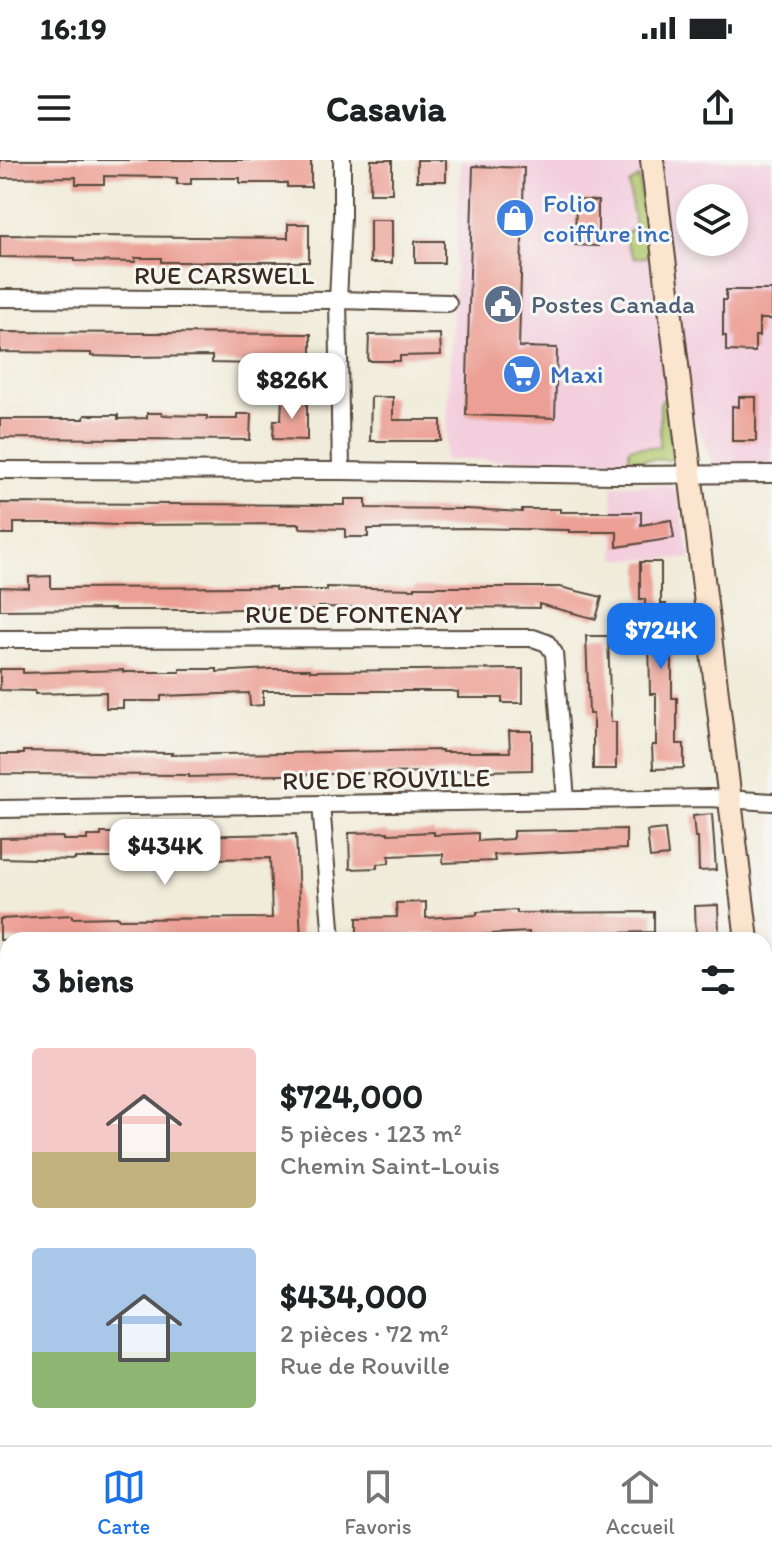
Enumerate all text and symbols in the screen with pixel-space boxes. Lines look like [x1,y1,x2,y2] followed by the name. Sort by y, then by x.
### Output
[40,10,107,47] text: 16:19
[32,86,76,130] icon: menu
[696,86,740,130] icon: share
[326,87,446,130] text: Casavia
[676,184,748,256] map controls
[676,184,748,256] button: layers
[543,187,670,249] place label: Folio coiffure inc
[494,197,536,239] shop icon: Folio coiffure inc
[134,259,314,291] street label: RUE CARSWELL
[482,283,524,325] public building icon: Postes Canada
[531,288,695,320] place label: Postes Canada
[236,353,348,421] pin: $826K
[501,353,543,395] supermarket icon: Maxi
[550,358,604,390] place label: Maxi
[256,363,328,395] text: $826K
[245,598,463,630] street label: RUE DE FONTENAY
[605,603,717,671] pin: $724K
[625,613,697,645] text: $724K
[282,761,490,797] street label: RUE DE ROUVILLE
[109,819,221,887] pin: $434K
[127,829,203,861] text: $434K
[696,958,740,1002] icon: filters
[32,960,134,1001] text: 3 biens
[280,1076,423,1117] text: $724,000
[96,1080,192,1176] icon: home
[280,1117,462,1149] text: 5 pièces · 123 m²
[280,1149,500,1181] text: Chemin Saint-Louis
[280,1276,428,1317] text: $434,000
[96,1280,192,1376] icon: home
[280,1317,449,1349] text: 2 pièces · 72 m²
[280,1349,450,1381] text: Rue de Rouville
[97,1465,150,1540] tab: Carte
[345,1465,412,1540] tab: Favoris
[606,1465,675,1540] tab: Accueil

